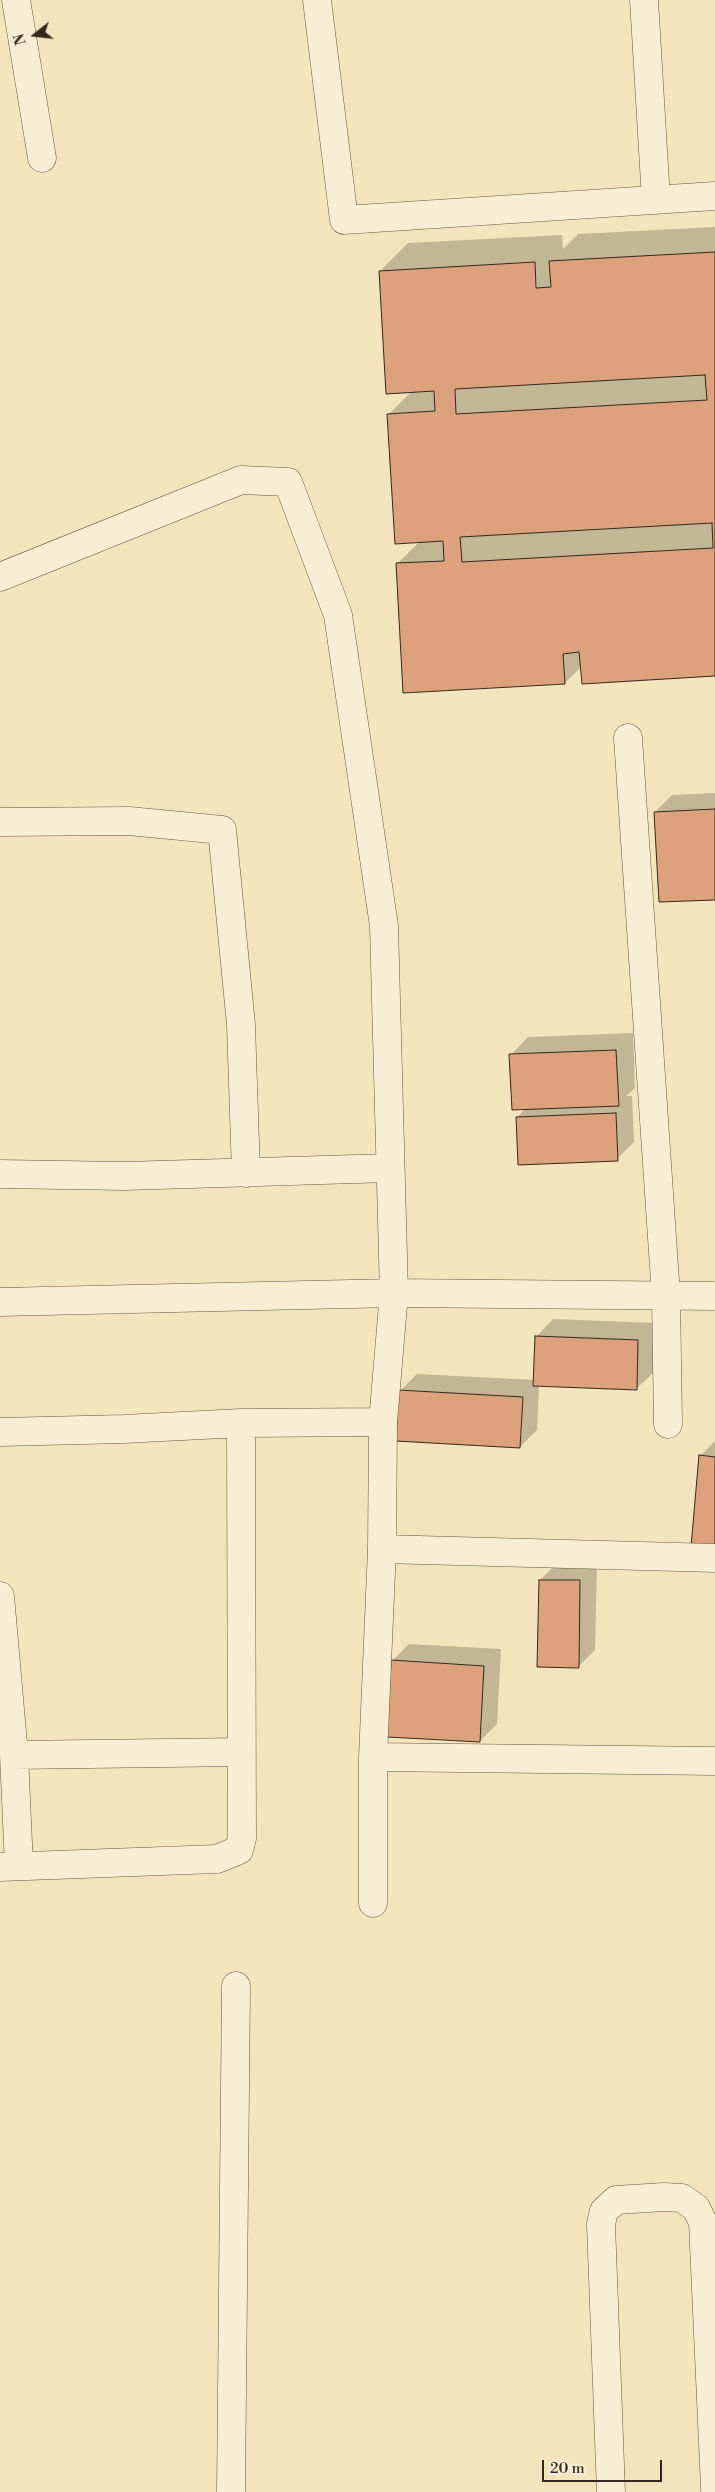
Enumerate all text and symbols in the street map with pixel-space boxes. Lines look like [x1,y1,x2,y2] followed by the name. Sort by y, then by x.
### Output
[10,10,60,60] north arrow
[10,31,31,47] text: N
[545,2450,665,2482] scale bar
[550,2459,585,2478] text: 20 m

